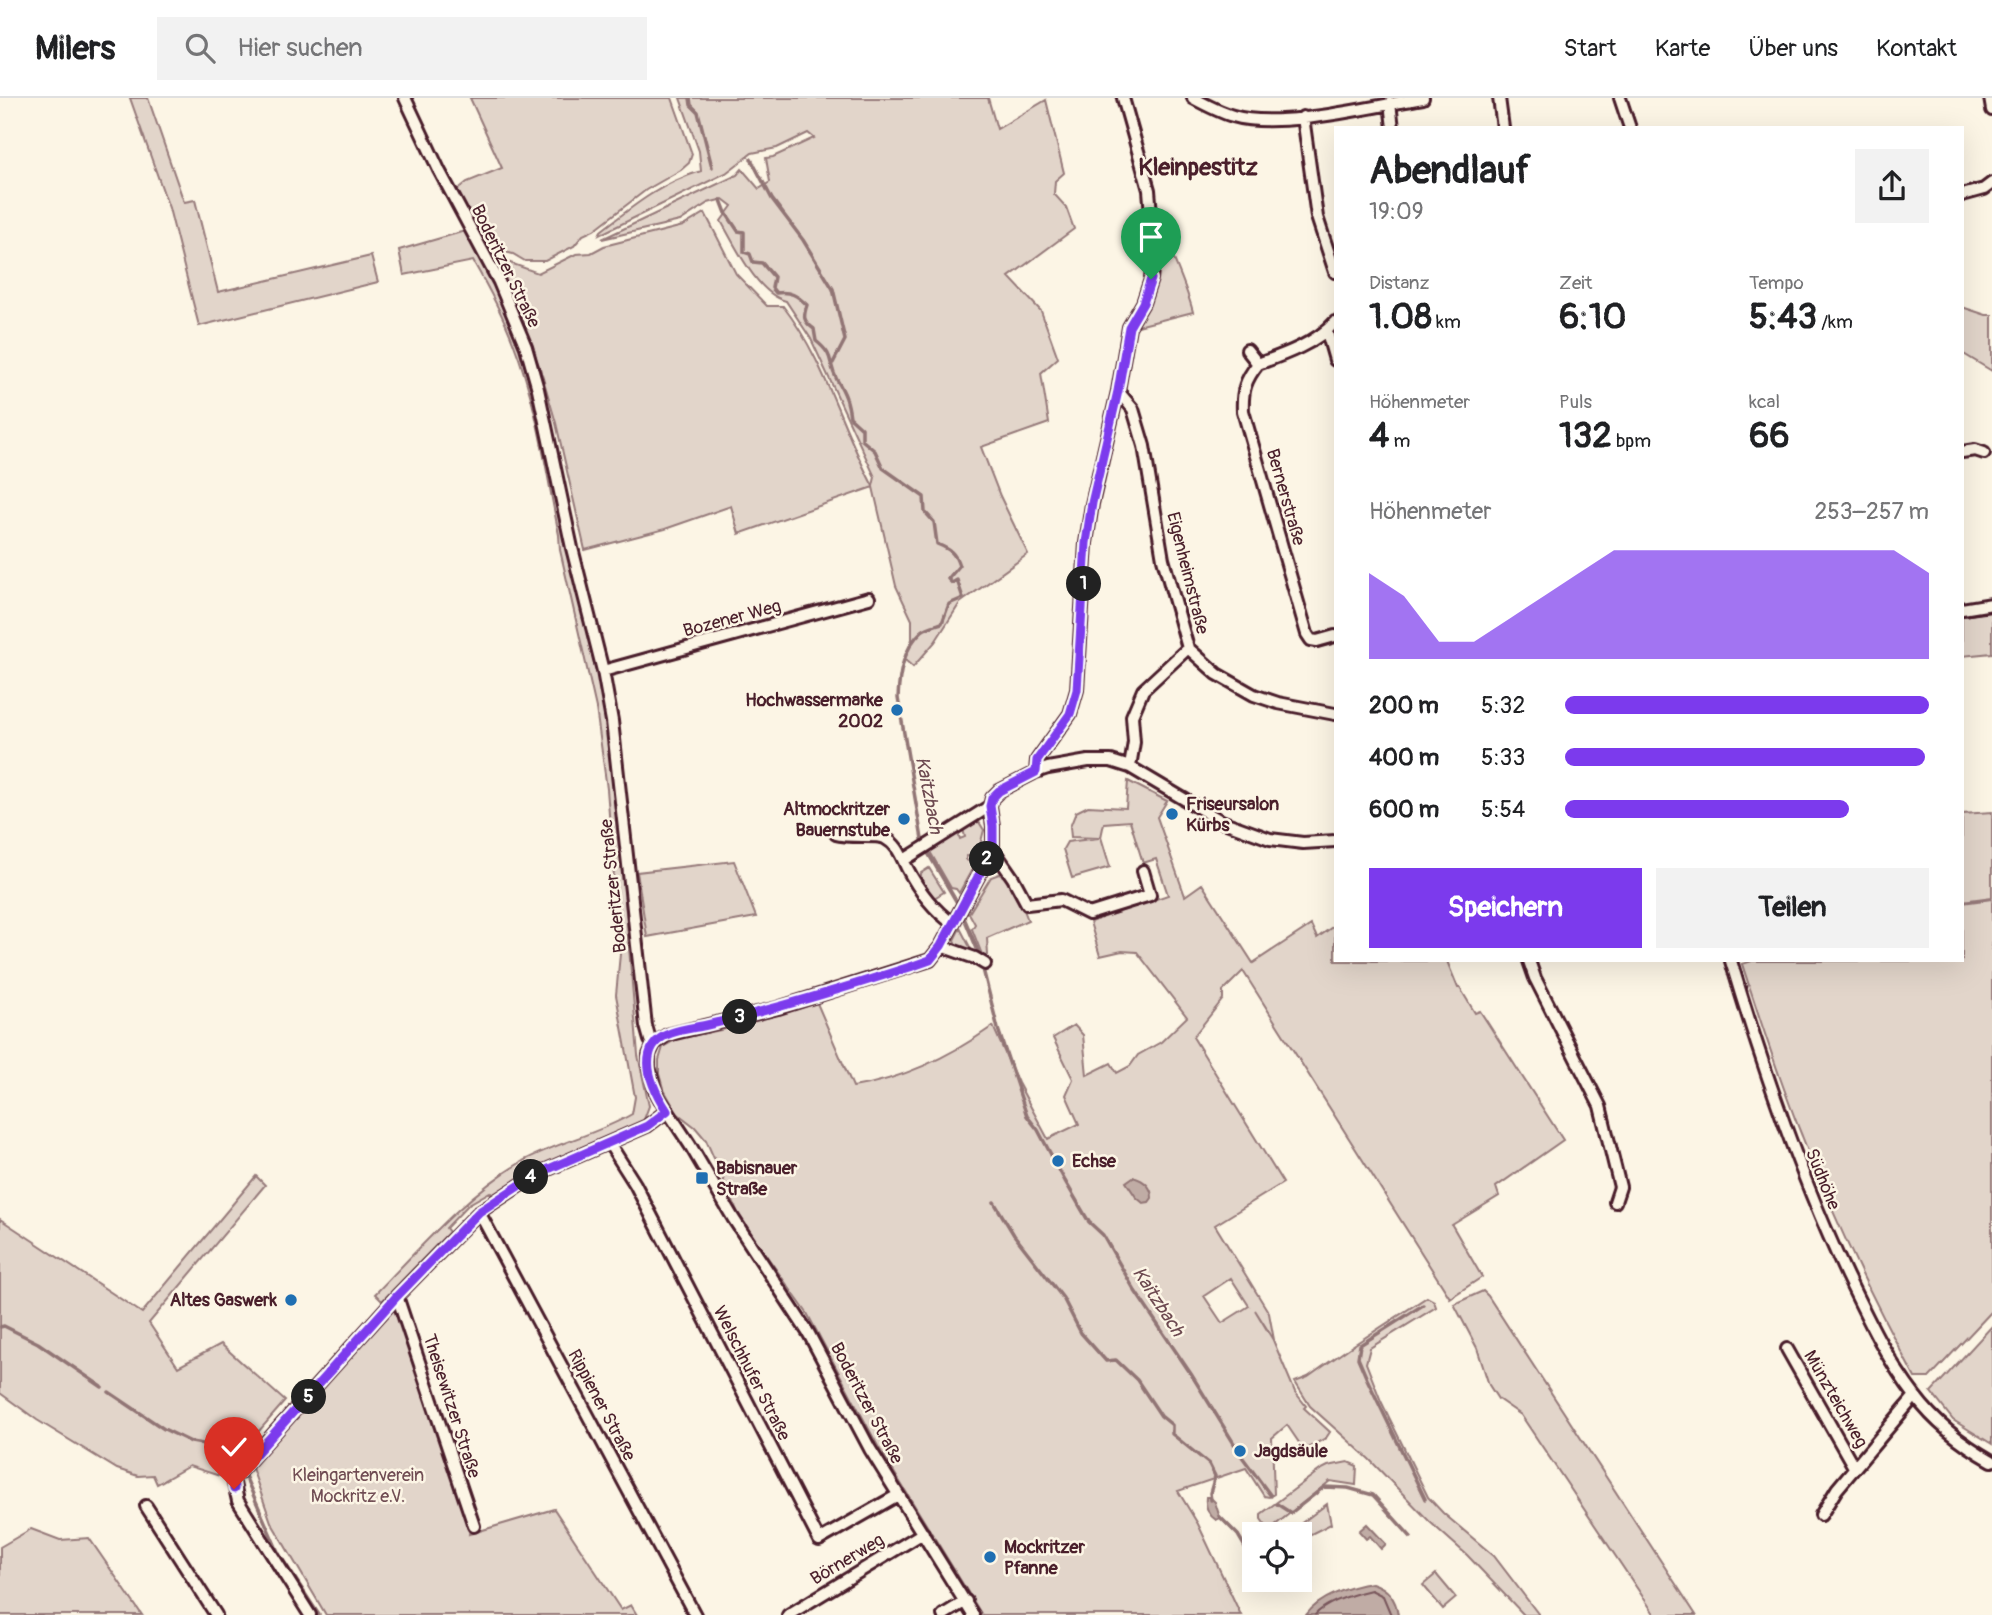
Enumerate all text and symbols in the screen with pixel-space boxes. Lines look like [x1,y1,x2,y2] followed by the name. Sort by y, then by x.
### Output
[157,17,647,80] search box
[35,28,115,69] text: Milers
[181,29,219,67] icon: search
[237,32,363,64] text: Hier suchen
[1564,34,1617,63] text: Start
[1655,34,1710,63] text: Karte
[1748,34,1838,63] text: Über uns
[1876,34,1957,63] text: Kontakt
[1369,147,1531,195] text: Abendlauf
[1855,149,1929,223] button: share
[1138,153,1258,182] district label: Kleinpestitz
[1369,197,1424,226] text: 19:09
[466,201,545,332] street label: Boderitzer Straße
[1121,207,1181,279] pin
[1132,218,1170,256] icon: arrive
[1369,271,1429,295] text: Distanz
[1559,271,1592,295] text: Zeit
[1749,271,1804,295] text: Tempo
[1369,295,1432,339] text: 1.08
[1559,295,1626,339] text: 6:10
[1749,295,1817,339] text: 5:43
[1432,310,1461,334] text: km
[1817,310,1853,334] text: /km
[1369,390,1470,414] text: Höhenmeter
[1559,390,1592,414] text: Puls
[1749,390,1780,414] text: kcal
[1369,414,1389,458] text: 4
[1559,414,1612,458] text: 132
[1749,414,1790,458] text: 66
[1389,429,1410,453] text: m
[1612,429,1651,453] text: bpm
[1261,446,1310,548] street label: Bernerstraße
[1369,497,1491,526] text: Höhenmeter
[1814,497,1929,526] text: 253–257 m
[1161,510,1214,637] street label: Eigenheimstraße
[1066,566,1102,602] pin: 1
[1080,571,1087,595] text: 1
[681,594,784,643] street label: Bozener Weg
[745,689,884,733] place label: Hochwassermarke 2002
[1369,691,1439,720] text: 200 m
[1481,691,1525,720] text: 5:32
[889,702,905,718] marker: Hochwassermarke 2002
[1369,743,1439,772] text: 400 m
[1481,743,1525,772] text: 5:33
[910,755,948,837] water label: Kaitzbach
[1186,793,1279,837] place label: Friseursalon Kürbs
[1369,795,1439,824] text: 600 m
[1481,795,1525,824] text: 5:54
[783,798,891,842] place label: Altmockritzer Bauernstube
[1164,806,1180,822] marker: Friseursalon Kürbs
[896,811,912,827] marker: Altmockritzer Bauernstube
[595,818,632,954] street label: Boderitzer Straße
[970,842,1004,876] pin: 2
[981,846,992,870] text: 2
[1369,868,1642,948] button: Speichern
[1656,868,1929,948] button: Teilen
[722,1000,758,1034] pin: 3
[734,1004,745,1028] text: 3
[1800,1145,1845,1213] street label: Südhöhe
[1072,1150,1117,1173] place label: Echse
[1050,1153,1066,1169] marker: Echse
[716,1157,798,1201] place label: Babisnauer Straße
[514,1160,548,1194] pin: 4
[525,1164,536,1188] text: 4
[694,1170,710,1186] marker: Babisnauer Straße
[1127,1262,1190,1342] water label: Kaitzbach
[170,1289,277,1312] place label: Altes Gaswerk
[283,1292,299,1308] marker: Altes Gaswerk
[708,1302,796,1445] street label: Welschhufer Straße
[417,1331,486,1481] street label: Theisewitzer Straße
[825,1338,908,1468] street label: Boderitzer Straße
[563,1346,641,1465] street label: Rippiener Straße
[1798,1346,1873,1452] street label: Münzteichweg
[292,1380,326,1414] pin: 5
[303,1384,314,1408] text: 5
[204,1417,264,1489] pin
[215,1428,253,1466] icon: check
[1254,1440,1329,1463] place label: Jagdsäule
[1232,1443,1248,1459] marker: Jagdsäule
[292,1464,424,1508] park label: Kleingartenverein Mockritz e.V.
[1242,1522,1312,1592] map controls
[1242,1522,1312,1592] button: locate
[806,1528,888,1590] street label: Börnerweg
[1004,1536,1085,1580] place label: Mockritzer Pfanne
[982,1549,998,1565] marker: Mockritzer Pfanne

